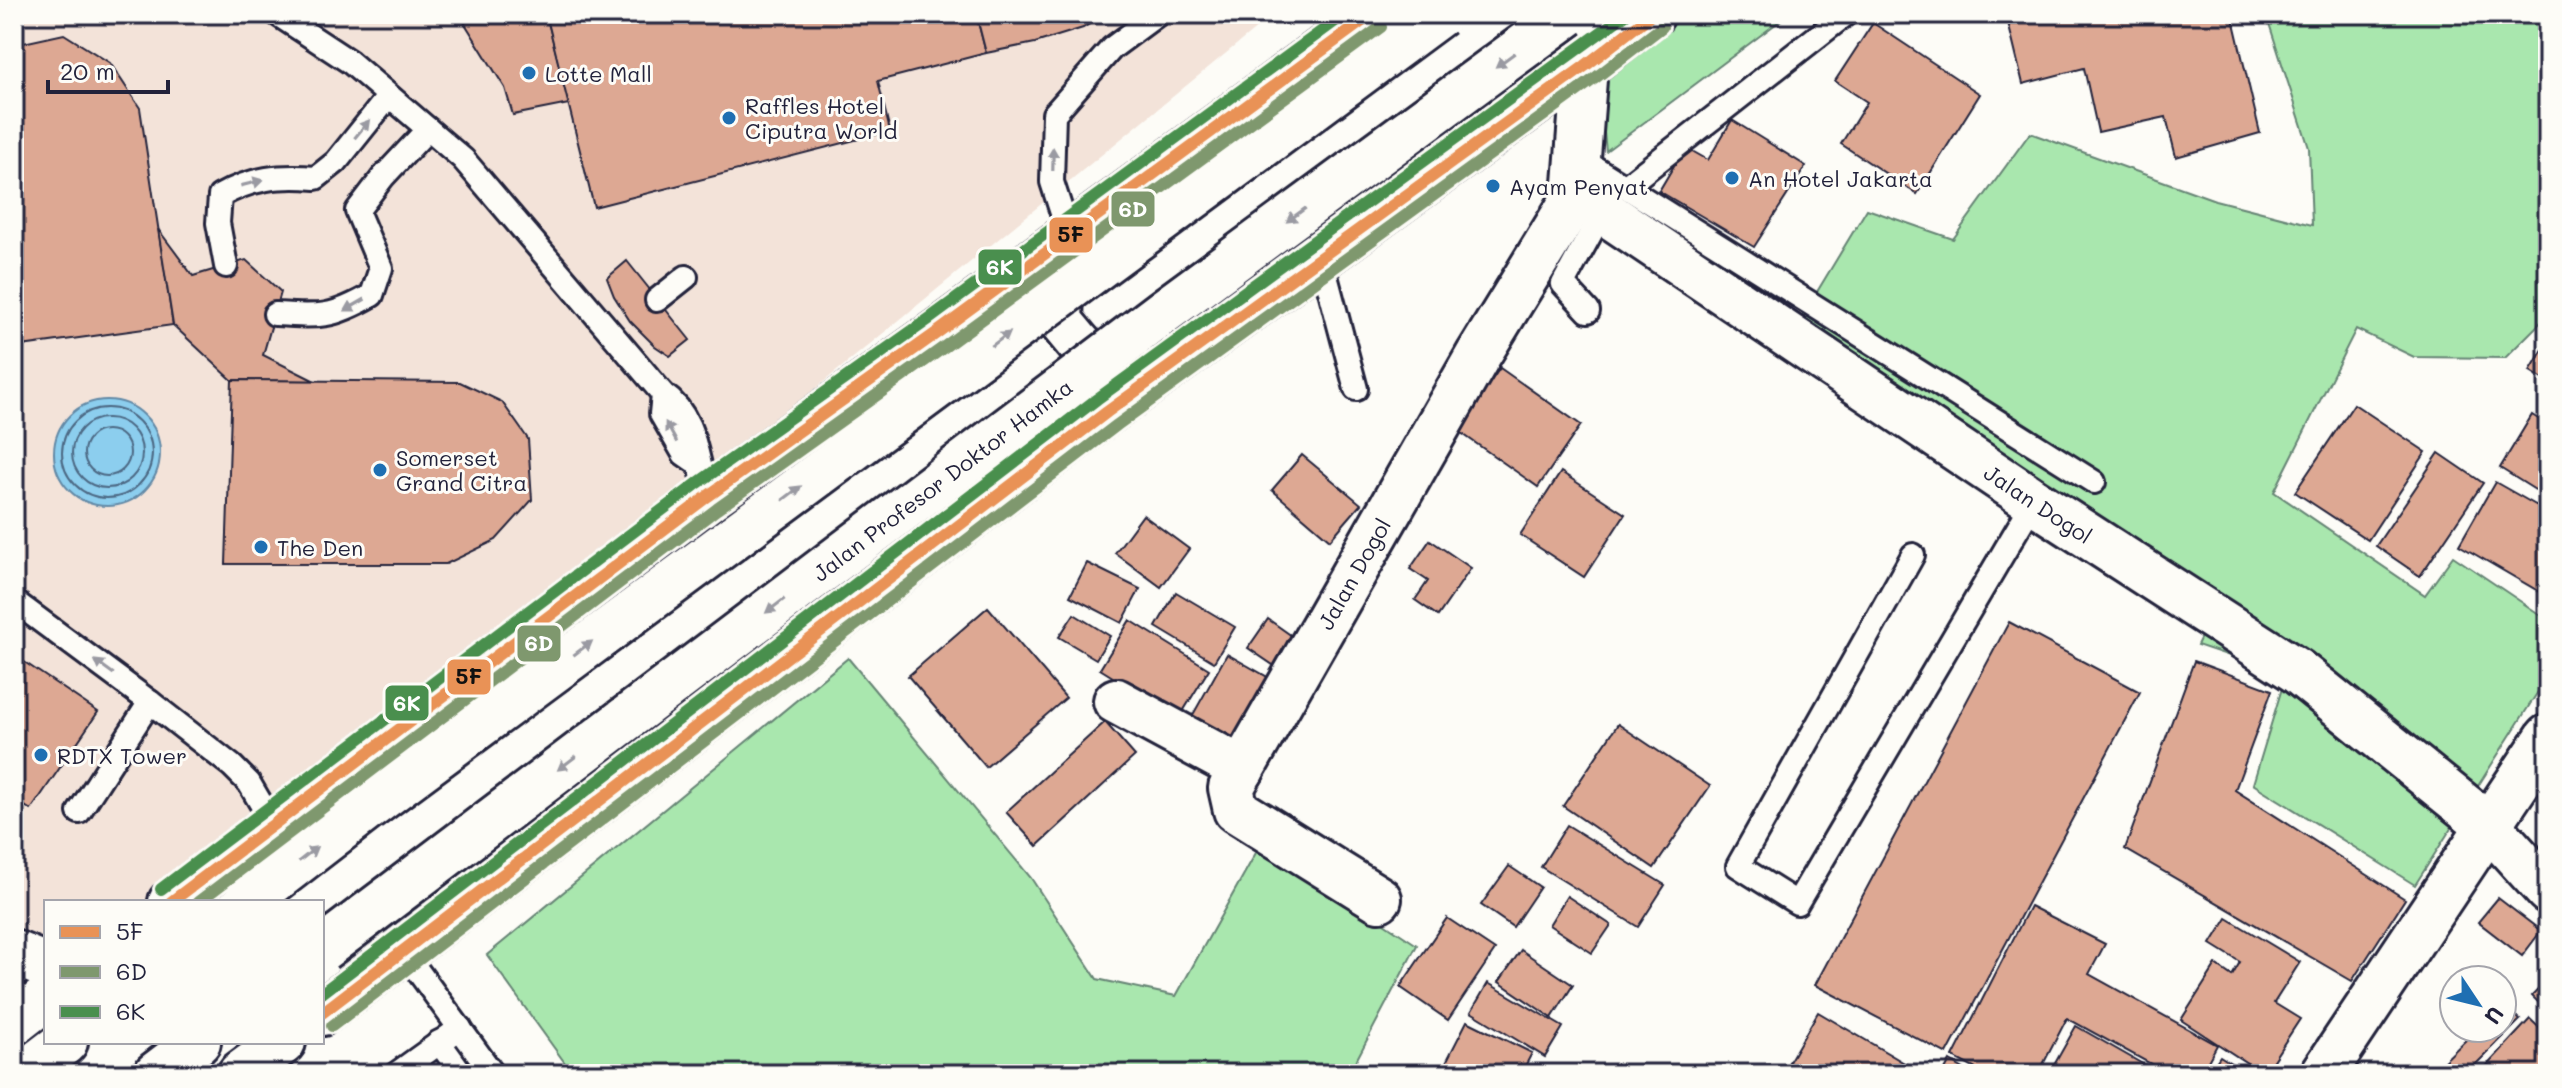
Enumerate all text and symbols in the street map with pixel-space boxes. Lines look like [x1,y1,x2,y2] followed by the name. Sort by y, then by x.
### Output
[48,44,168,94] scale bar
[1495,52,1515,68] one-way arrow
[60,55,115,86] text: 20 m
[545,59,652,88] place label: Lotte Mall
[520,64,538,82] marker: Lotte Mall
[745,91,897,145] place label: Raffles Hotel Ciputra World
[720,109,738,127] marker: Raffles Hotel Ciputra World
[353,119,370,139] one-way arrow
[1047,146,1059,171] one-way arrow
[1748,164,1933,193] place label: An Hotel Jakarta
[1723,169,1741,187] marker: An Hotel Jakarta
[1509,172,1648,201] place label: Ayam Penyat
[240,176,265,188] one-way arrow
[1484,177,1502,195] marker: Ayam Penyat
[1110,190,1156,228] line badge: 6D
[1118,194,1148,223] text: 6D
[1286,206,1306,222] one-way arrow
[1048,216,1094,254] line badge: 5F
[1058,219,1084,248] text: 5F
[977,248,1023,286] line badge: 6K
[986,252,1014,281] text: 6K
[344,298,366,312] one-way arrow
[991,331,1011,347] one-way arrow
[806,371,1078,587] street label: Jalan Profesor Doktor Hamka
[664,421,678,443] one-way arrow
[396,443,527,497] place label: Somerset Grand Citra
[1979,457,2098,550] street label: Jalan Dogol
[371,461,389,479] marker: Somerset Grand Citra
[782,486,802,502] one-way arrow
[1310,513,1397,634] street label: Jalan Dogol
[277,533,363,562] place label: The Den
[252,538,270,556] marker: The Den
[764,598,785,614] one-way arrow
[516,624,562,663] line badge: 6D
[524,628,554,657] text: 6D
[573,641,594,657] one-way arrow
[446,658,492,696] line badge: 5F
[94,660,114,676] one-way arrow
[456,661,482,690] text: 5F
[384,684,430,722] line badge: 6K
[393,688,421,717] text: 6K
[57,741,187,770] place label: RDTX Tower
[32,746,50,764] marker: RDTX Tower
[557,755,577,771] one-way arrow
[298,847,318,863] one-way arrow
[44,900,324,1044] legend
[116,915,143,946] text: 5F
[116,955,147,986] text: 6D
[2438,964,2518,1044] north arrow
[116,995,145,1026] text: 6K
[2478,1001,2511,1030] text: U

